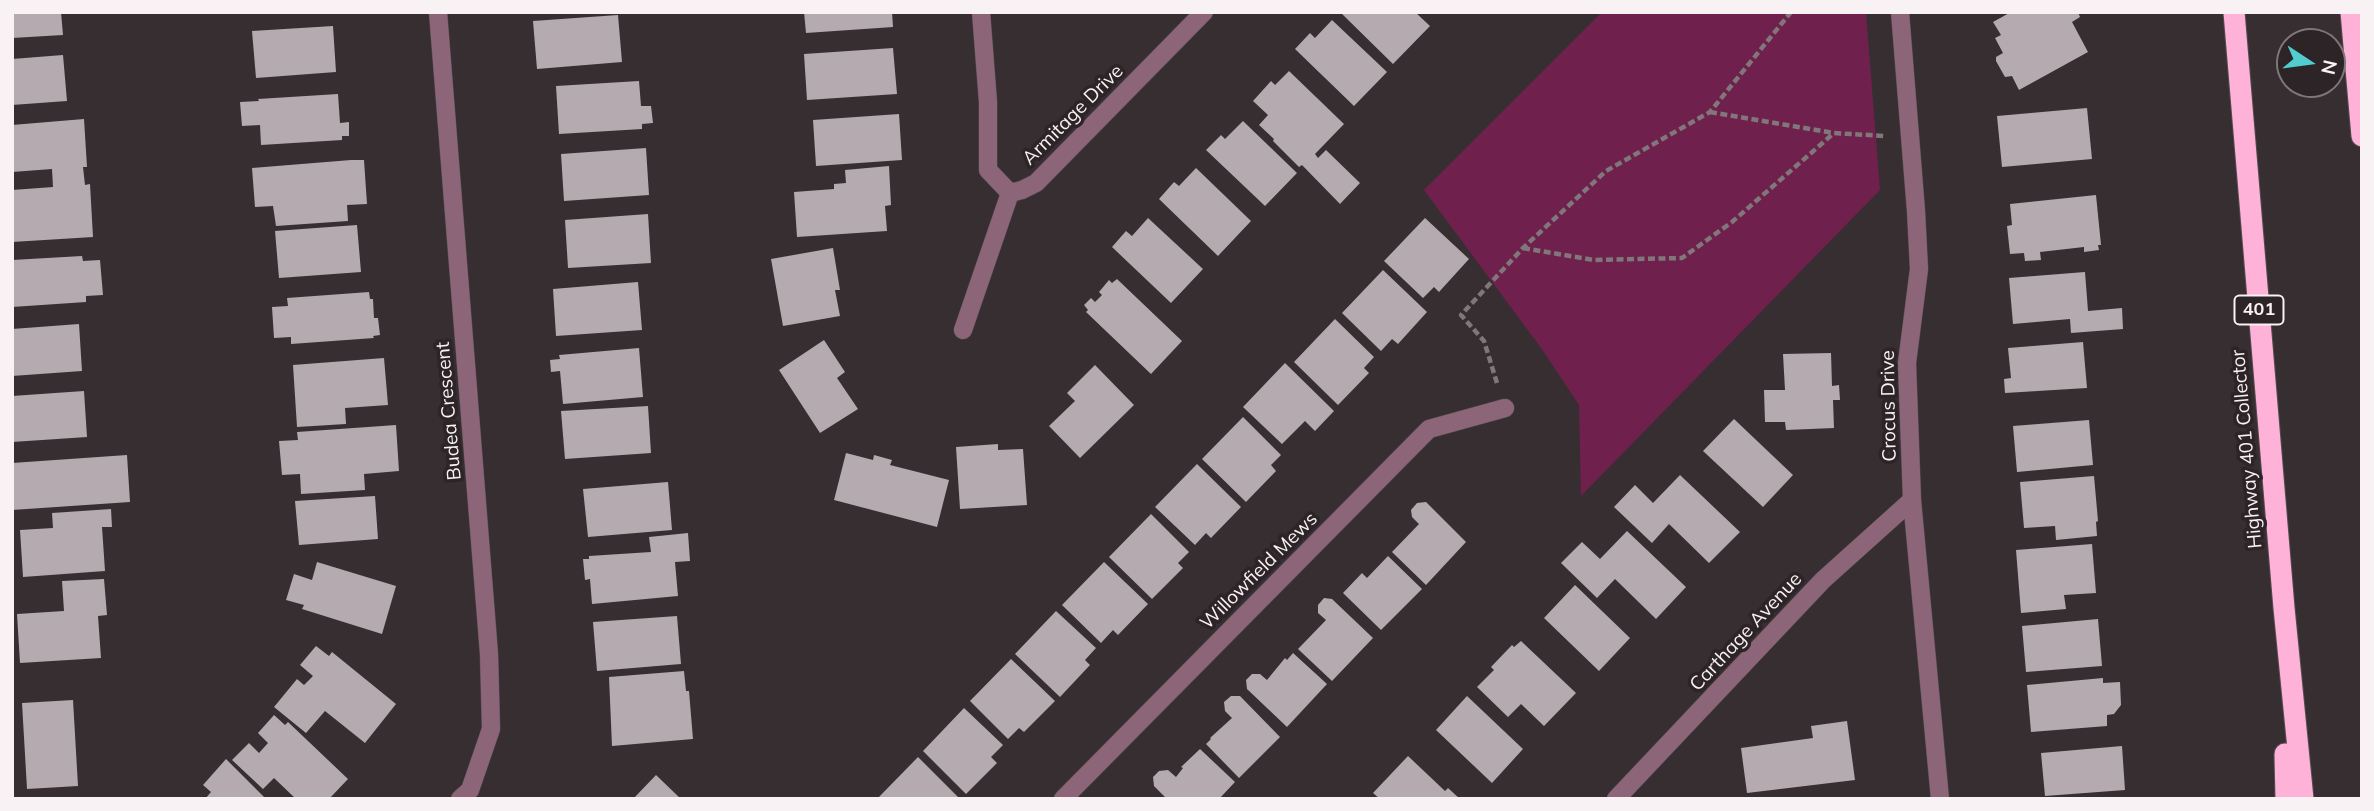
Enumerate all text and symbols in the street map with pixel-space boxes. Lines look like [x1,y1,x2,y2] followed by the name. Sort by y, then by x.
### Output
[2276,28,2346,98] north arrow
[2316,58,2343,77] text: N
[1018,60,1128,170] street label: Armitage Drive
[2234,296,2284,324] road number: 401
[432,341,466,481] street label: Budea Crescent
[2227,349,2267,549] street label: Highway 401 Collector
[1877,350,1901,462] street label: Crocus Drive
[1196,508,1322,634] street label: Willowfield Mews
[1685,568,1807,696] street label: Carthage Avenue

